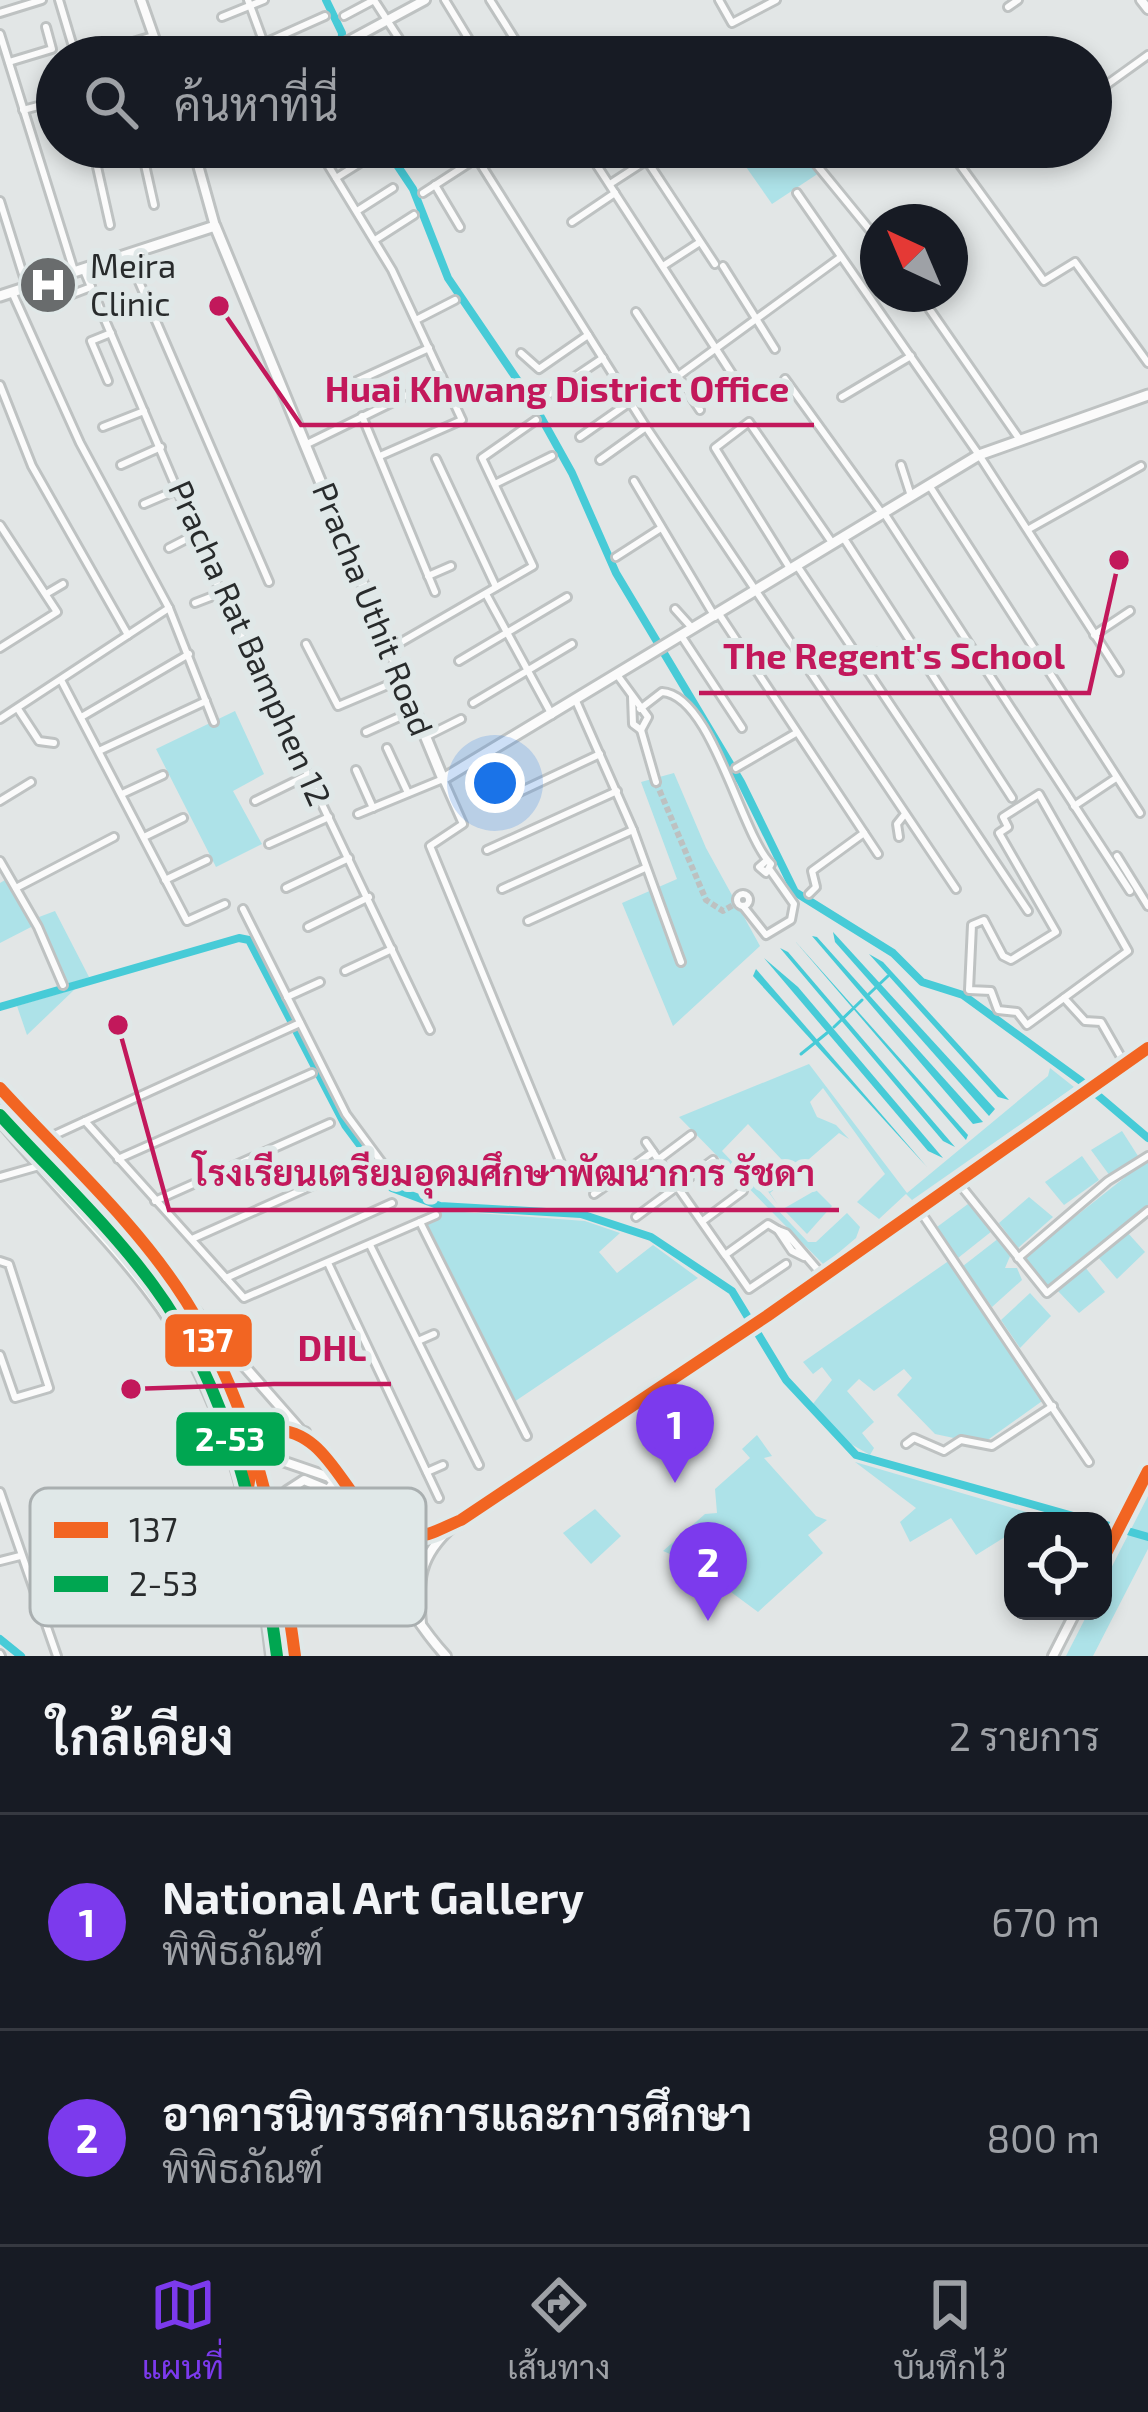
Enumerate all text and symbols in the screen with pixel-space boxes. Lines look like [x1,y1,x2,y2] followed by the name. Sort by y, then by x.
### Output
[36,36,1112,168] search box
[78,69,144,135] icon: search
[174,76,338,130] text: ค้นหาที่นี่
[860,204,968,312] north arrow
[90,245,176,323] place label: Meira Clinic
[17,254,79,316] hospital icon: Meira Clinic
[301,353,814,425] callout: Huai Khwang District Office
[325,366,789,409] text: Huai Khwang District Office
[161,474,341,811] street label: Pracha Rat Bamphen 12
[305,476,443,741] street label: Pracha Uthit Road
[699,621,1089,693] callout: The Regent's School
[723,633,1065,676] text: The Regent's School
[465,753,525,813] your location
[169,1138,839,1210] callout: โรงเรียนเตรียมอุดมศึกษาพัฒนาการ รัชดา
[191,1150,815,1199] text: โรงเรียนเตรียมอุดมศึกษาพัฒนาการ รัชดา
[163,1312,254,1369] line badge: 137
[274,1312,391,1384] callout: DHL
[183,1319,233,1359] text: 137
[298,1325,366,1368] text: DHL
[636,1384,714,1483] pin: 1
[174,1410,287,1468] line badge: 2-53
[195,1418,265,1458] text: 2-53
[30,1488,426,1626] legend
[129,1509,177,1549] text: 137
[1004,1512,1112,1620] map controls
[1004,1512,1112,1620] button: locate
[669,1522,747,1621] pin: 2
[129,1563,198,1603] text: 2-53
[48,1704,234,1765] text: ใกล้เคียง
[949,1712,1100,1759] text: 2 รายการ
[162,1869,584,1923] text: National Art Gallery
[79,1898,95,1945] text: 1
[991,1898,1100,1945] text: 670 m
[162,1926,323,1973] text: พิพิธภัณฑ์
[162,2086,752,2140] text: อาคารนิทรรศการและการศึกษา
[76,2114,98,2161] text: 2
[986,2114,1100,2161] text: 800 m
[162,2144,323,2191] text: พิพิธภัณฑ์
[142,2272,224,2387] tab: แผนที่
[507,2272,610,2387] tab: เส้นทาง
[894,2272,1006,2387] tab: บันทึกไว้

